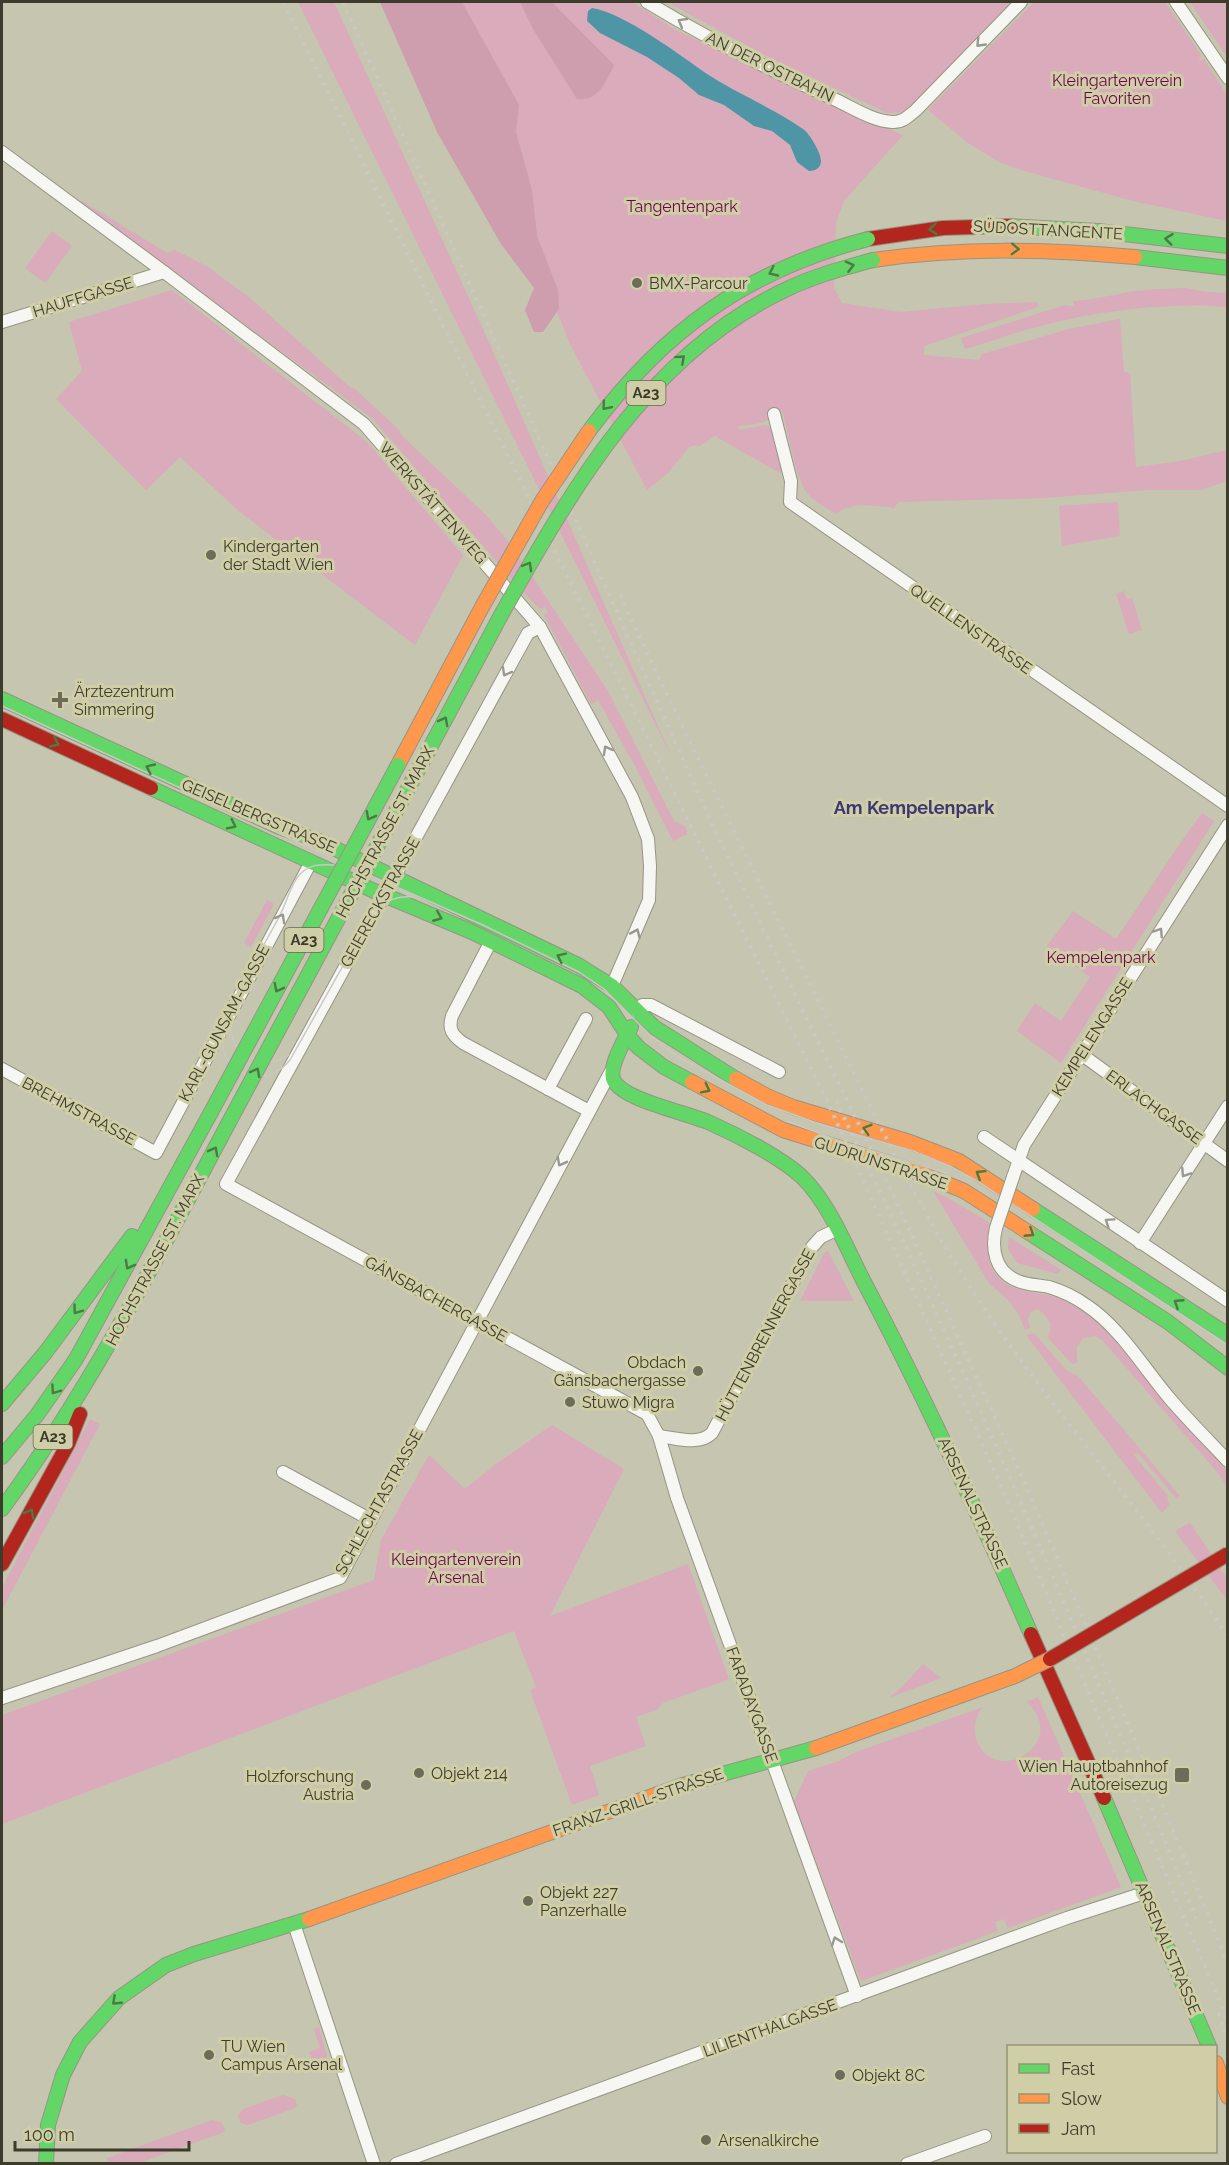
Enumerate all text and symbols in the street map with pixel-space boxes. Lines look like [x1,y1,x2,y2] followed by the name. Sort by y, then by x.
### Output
[678,18,688,29] one-way arrow
[703,28,837,106] street label: AN DER OSTBAHN
[977,36,988,47] one-way arrow
[1052,71,1182,108] park label: Kleingartenverein Favoriten
[626,197,738,216] park label: Tangentenpark
[973,216,1123,243] street label: SÜDOSTTANGENTE
[929,222,938,235] one-way arrow
[1165,233,1174,246] one-way arrow
[1010,242,1019,255] one-way arrow
[845,261,855,274] one-way arrow
[769,264,780,276] one-way arrow
[30,273,136,321] street label: HAUFFGASSE
[649,274,748,293] place label: BMX-Parcour
[630,276,644,290] marker: BMX-Parcour
[674,355,684,366] one-way arrow
[626,381,666,405] road number: A23
[603,399,614,410] one-way arrow
[375,438,492,568] street label: WERKSTÄTTENWEG
[223,537,333,574] place label: Kindergarten der Stadt Wien
[204,548,218,562] marker: Kindergarten der Stadt Wien
[521,562,533,572] one-way arrow
[906,580,1036,678] street label: QUELLENSTRASSE
[502,666,513,676] one-way arrow
[74,681,174,719] place label: Ärztezentrum Simmering
[51,691,69,709] marker: Ärztezentrum Simmering
[437,716,448,727] one-way arrow
[48,735,59,747] one-way arrow
[332,742,439,921] street label: HOCHSTRASSE ST. MARX
[603,746,614,756] one-way arrow
[145,764,156,776] one-way arrow
[179,775,339,857] street label: GEISELBERGSTRASSE
[834,797,995,818] district label: Am Kempelenpark
[366,810,377,821] one-way arrow
[225,817,236,829] one-way arrow
[336,833,424,970] street label: GEIERECKSTRASSE
[432,910,443,922] one-way arrow
[274,913,285,924] one-way arrow
[284,928,324,952] road number: A23
[628,928,640,939] one-way arrow
[1152,928,1164,938] one-way arrow
[175,941,274,1105] street label: KARL-GUNSAM-GASSE
[1047,948,1156,967] park label: Kempelenpark
[556,953,567,965] one-way arrow
[1048,974,1136,1100] street label: KEMPELENGASSE
[274,982,285,993] one-way arrow
[1102,1066,1206,1148] street label: ERLACHGASSE
[248,1068,260,1079] one-way arrow
[19,1073,139,1149] street label: BREHMSTRASSE
[699,1082,710,1093] one-way arrow
[862,1124,873,1136] one-way arrow
[812,1132,951,1194] street label: GUDRUNSTRASSE
[207,1146,218,1157] one-way arrow
[557,1156,569,1167] one-way arrow
[1180,1167,1192,1177] one-way arrow
[102,1170,209,1349] street label: HOCHSTRASSE ST. MARX
[975,1170,986,1181] one-way arrow
[1105,1218,1116,1229] one-way arrow
[1023,1226,1034,1237] one-way arrow
[711,1245,819,1424] street label: HÜTTENBRENNERGASSE
[362,1251,511,1346] street label: GÄNSBACHERGASSE
[125,1259,136,1270] one-way arrow
[1174,1299,1185,1310] one-way arrow
[73,1304,84,1315] one-way arrow
[554,1353,686,1390] place label: Obdach Gänsbachergasse
[691,1364,705,1378] marker: Obdach Gänsbachergasse
[51,1383,62,1394] one-way arrow
[582,1393,674,1412] place label: Stuwo Migra
[563,1395,577,1409] marker: Stuwo Migra
[34,1425,72,1449] road number: A23
[331,1426,427,1578] street label: SCHLECHTASTRASSE
[934,1434,1012,1572] street label: ARSENALSTRASSE
[23,1509,34,1519] one-way arrow
[391,1550,521,1587] park label: Kleingartenverein Arsenal
[722,1644,782,1766] street label: FARADAYGASSE
[1019,1757,1169,1794] place label: Wien Hauptbahnhof Autoreisezug
[431,1764,508,1783] place label: Objekt 214
[550,1764,726,1840] street label: FRANZ-GRILL-STRASSE
[412,1766,426,1780] marker: Objekt 214
[1173,1766,1191,1784] marker: Wien Hauptbahnhof Autoreisezug
[246,1767,354,1804] place label: Holzforschung Austria
[359,1778,373,1792] marker: Holzforschung Austria
[1131,1879,1205,2018] street label: ARSENALSTRASSE
[540,1883,627,1920] place label: Objekt 227 Panzerhalle
[521,1894,535,1908] marker: Objekt 227 Panzerhalle
[831,1937,843,1948] one-way arrow
[113,1994,123,2005] one-way arrow
[700,1995,840,2061] street label: LILIENTHALGASSE
[221,2037,343,2074] place label: TU Wien Campus Arsenal
[1007,2045,1217,2153] legend
[202,2048,216,2062] marker: TU Wien Campus Arsenal
[1061,2058,1095,2079] text: Fast
[852,2066,925,2085] place label: Objekt 8C
[833,2068,847,2082] marker: Objekt 8C
[1061,2088,1102,2109] text: Slow
[15,2114,189,2152] scale bar
[1061,2118,1096,2139] text: Jam
[24,2124,75,2145] text: 100 m
[718,2131,819,2150] place label: Arsenalkirche
[699,2133,713,2147] marker: Arsenalkirche

